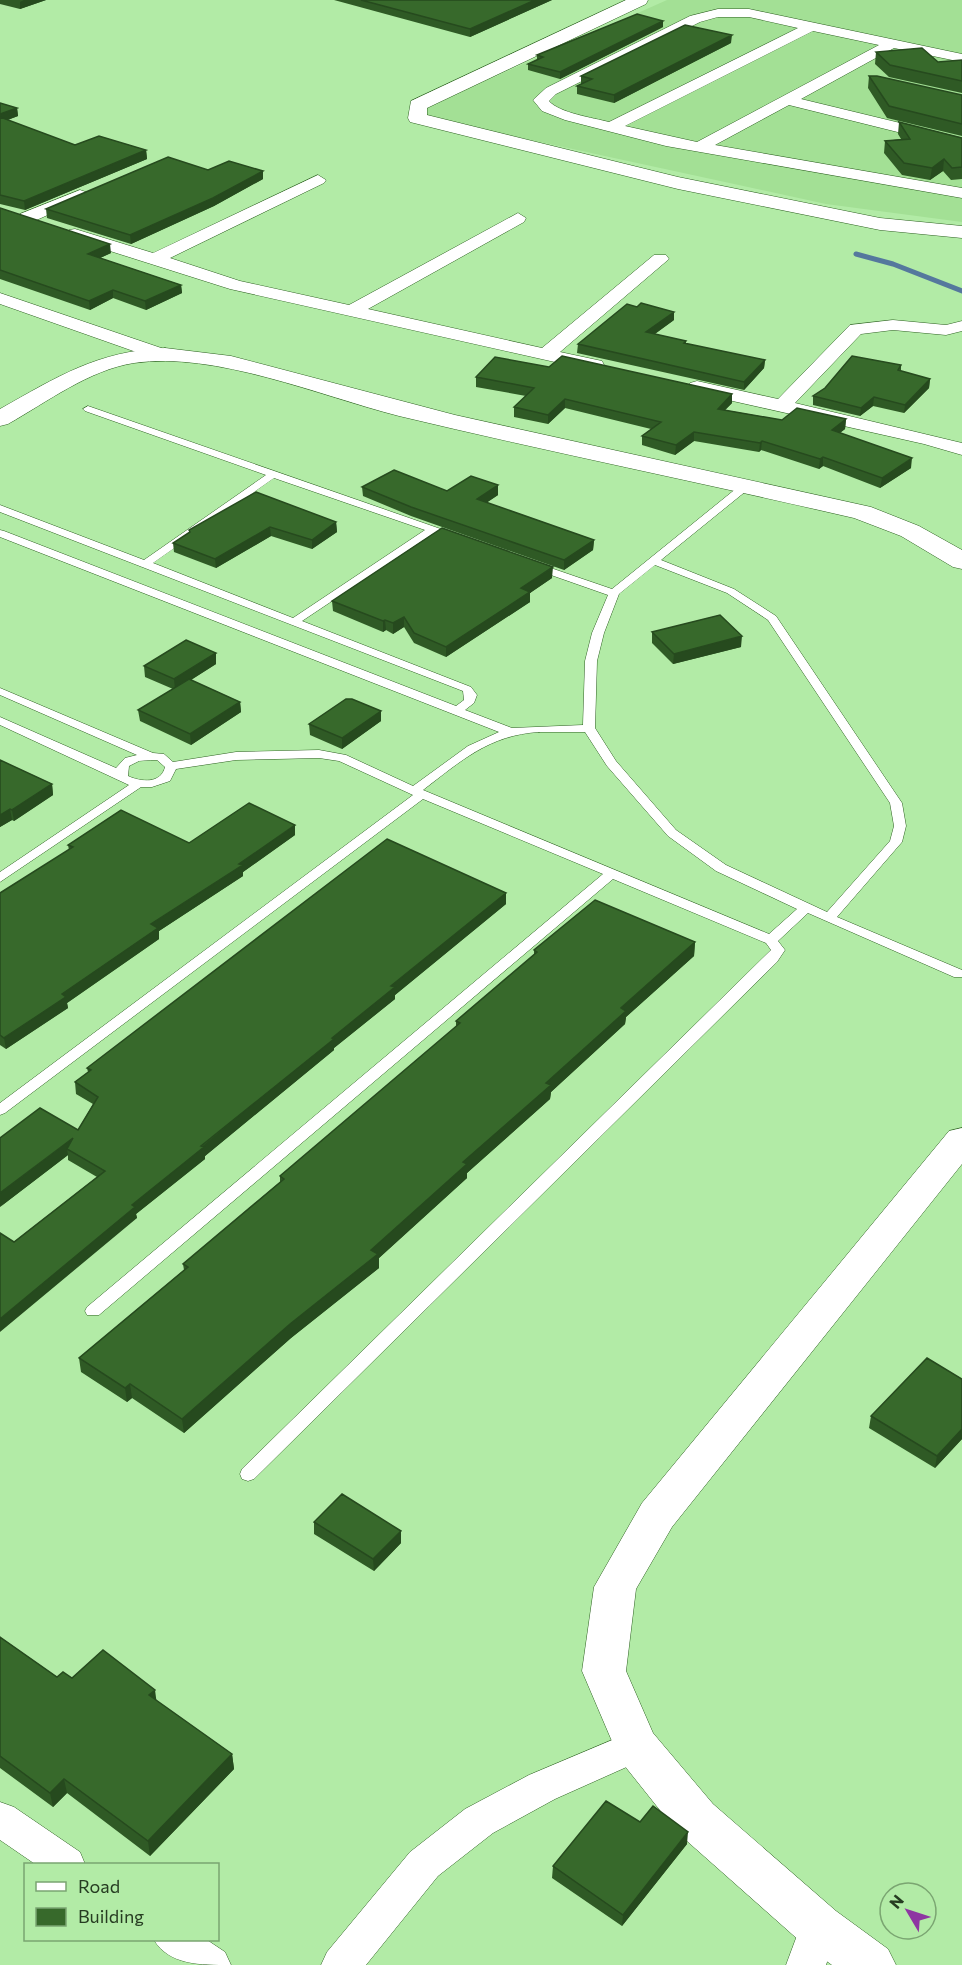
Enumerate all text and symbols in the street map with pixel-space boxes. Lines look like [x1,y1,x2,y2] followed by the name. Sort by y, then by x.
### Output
[24,1863,219,1941] legend
[78,1875,120,1897] text: Road
[878,1881,938,1941] north arrow
[885,1891,907,1912] text: N
[78,1905,144,1927] text: Building

